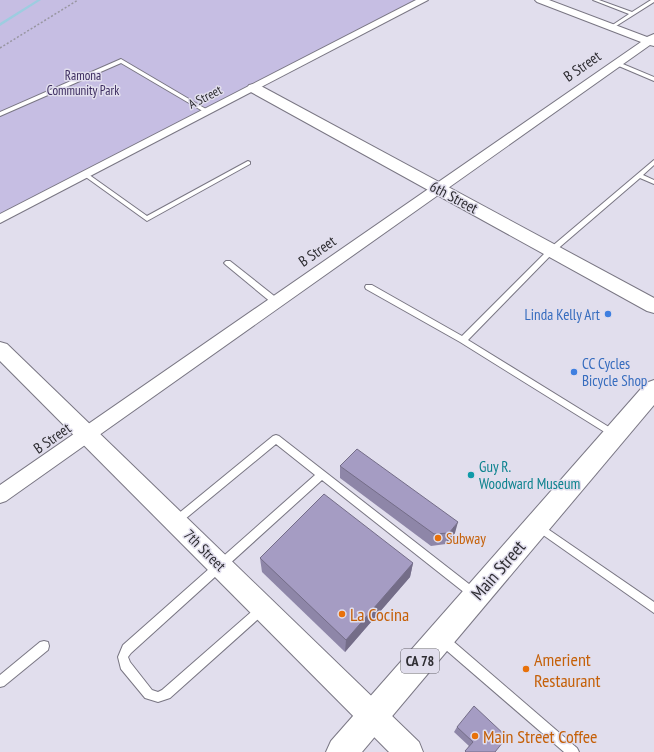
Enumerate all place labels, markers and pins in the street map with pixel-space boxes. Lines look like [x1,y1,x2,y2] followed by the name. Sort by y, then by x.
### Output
[525,305,600,324] place label: Linda Kelly Art
[603,309,613,319] marker: Linda Kelly Art
[582,354,647,390] place label: CC Cycles Bicycle Shop
[569,367,579,377] marker: CC Cycles Bicycle Shop
[479,457,580,493] place label: Guy R. Woodward Museum
[466,470,476,480] marker: Guy R. Woodward Museum
[446,529,486,548] place label: Subway
[433,533,443,543] marker: Subway
[350,603,409,626] place label: La Cocina
[337,609,347,619] marker: La Cocina
[534,648,600,692] place label: Amerient Restaurant
[521,664,531,674] marker: Amerient Restaurant
[483,725,598,748] place label: Main Street Coffee
[470,731,480,741] marker: Main Street Coffee

